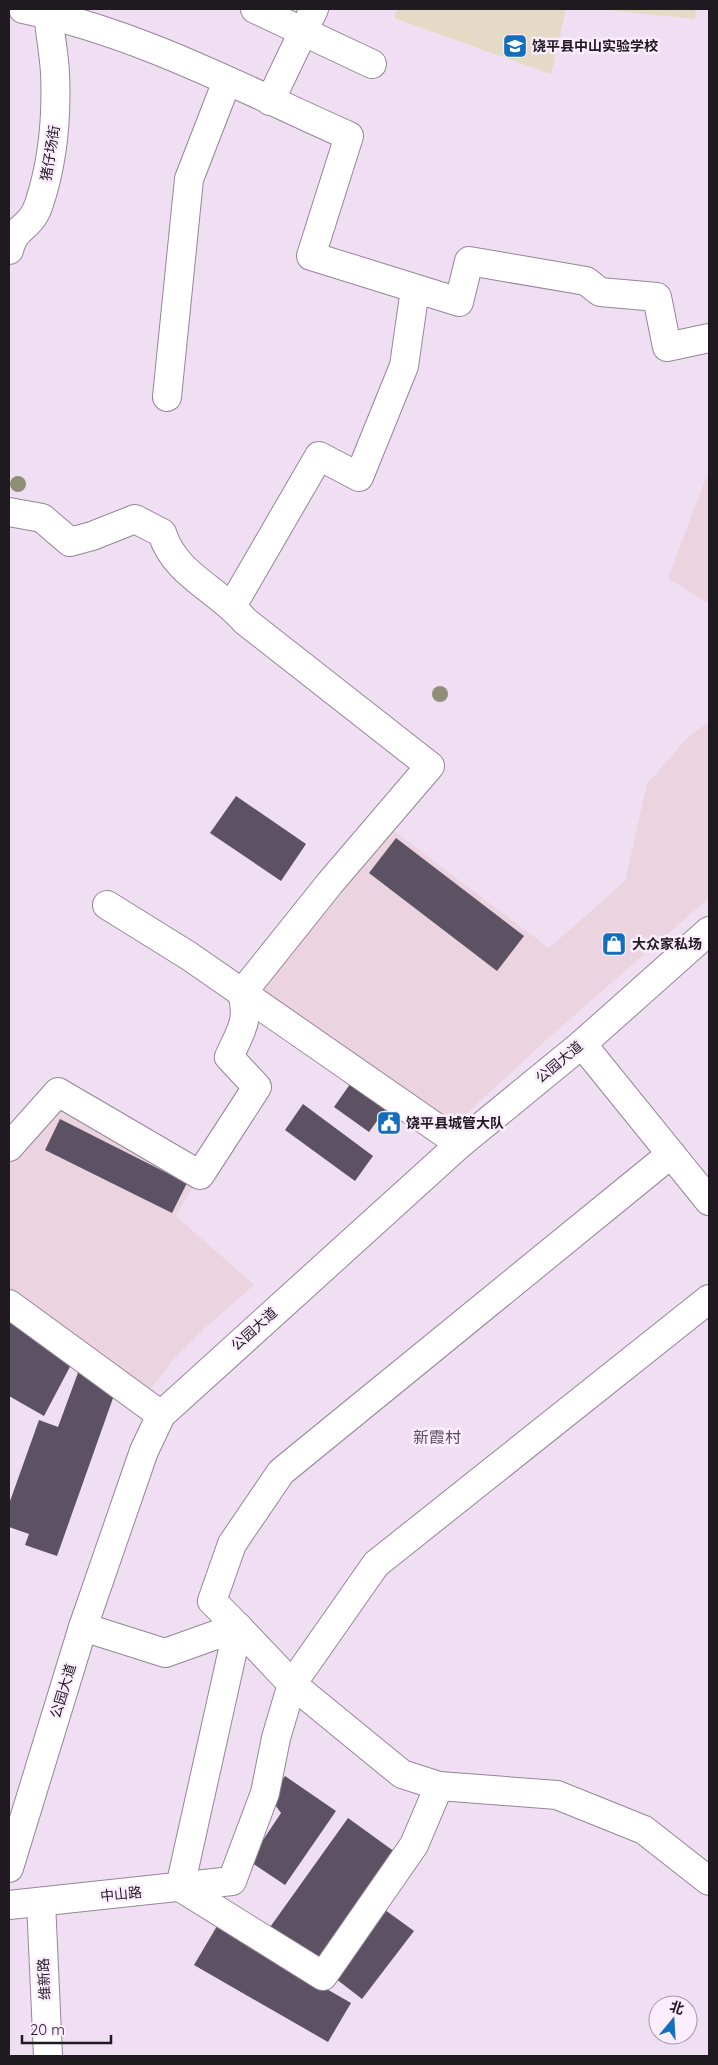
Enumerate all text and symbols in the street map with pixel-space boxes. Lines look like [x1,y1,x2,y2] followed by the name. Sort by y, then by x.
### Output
[502,33,528,59] school or university icon: 饶平县中山实验学校
[532,37,658,55] place label: 饶平县中山实验学校
[37,124,63,182] street label: 猪仔场街
[601,931,627,957] shop icon: 大众家私场
[632,935,702,953] place label: 大众家私场
[532,1037,586,1087] street label: 公园大道
[376,1110,402,1136] public building icon: 饶平县城管大队
[406,1114,504,1132] place label: 饶平县城管大队
[227,1304,281,1354] street label: 公园大道
[413,1427,461,1447] district label: 新霞村
[46,1662,80,1720] street label: 公园大道
[99,1883,143,1905] street label: 中山路
[34,1958,54,2000] street label: 维新路
[648,1995,698,2045] north arrow
[668,1997,686,2018] text: 北
[22,2012,111,2044] scale bar
[30,2020,65,2039] text: 20 m

